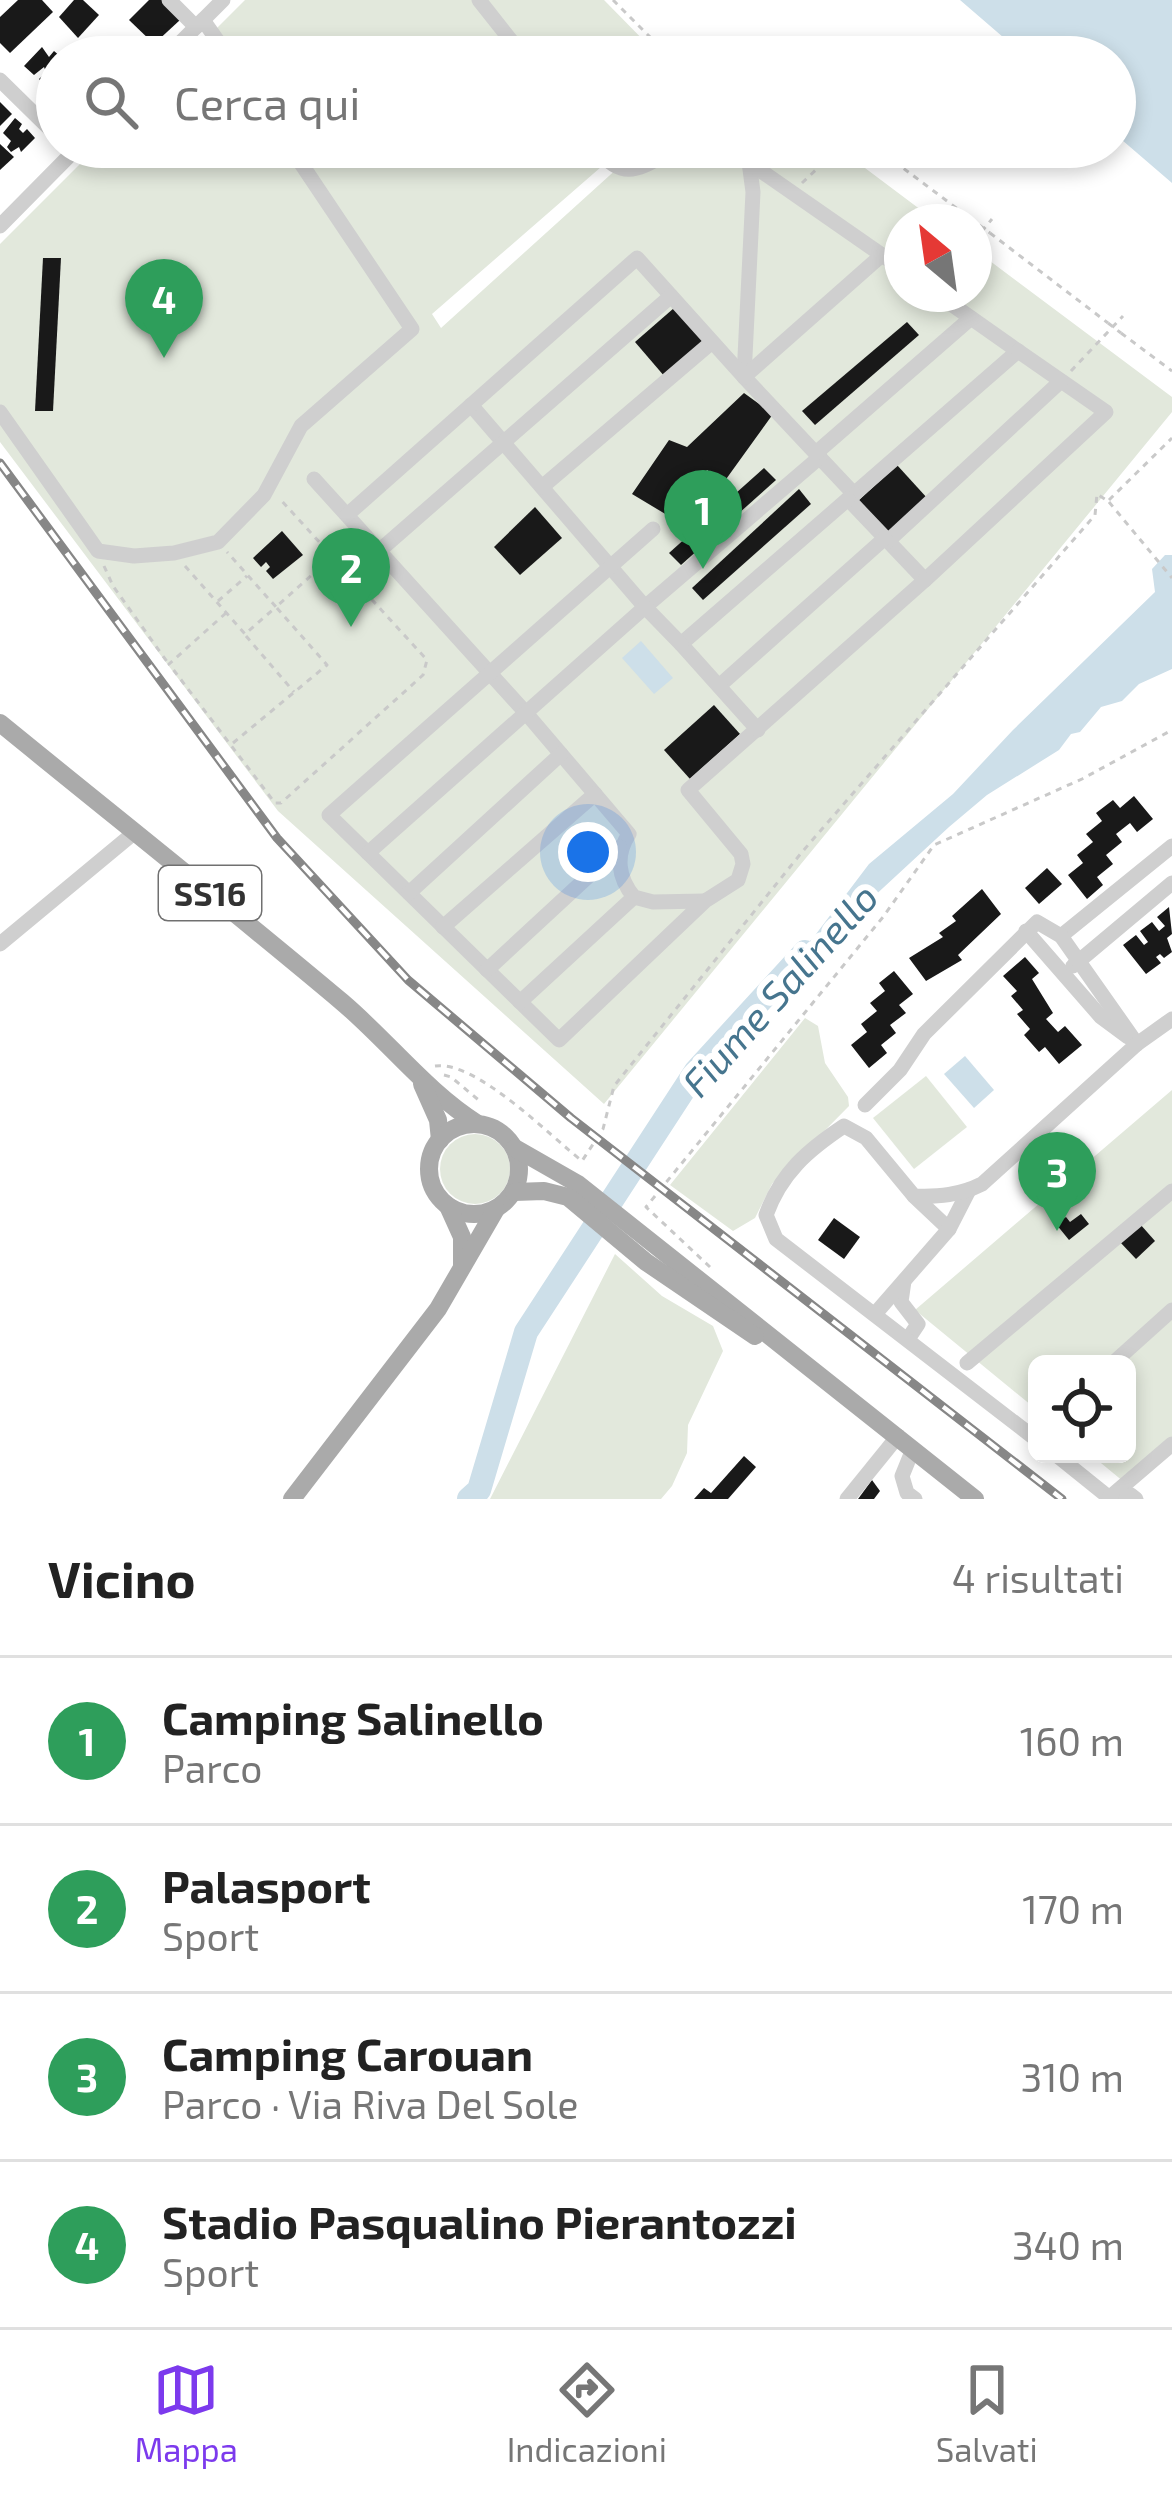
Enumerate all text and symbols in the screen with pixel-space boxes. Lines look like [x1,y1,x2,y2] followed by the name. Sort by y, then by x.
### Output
[36,36,1136,168] search box
[78,69,144,135] icon: search
[174,75,360,129] text: Cerca qui
[884,204,992,312] north arrow
[125,259,203,358] pin: 4
[664,470,742,569] pin: 1
[312,528,390,627] pin: 2
[558,822,618,882] your location
[159,866,261,920] road number: SS16
[671,873,887,1105] water label: Fiume Salinello
[1018,1132,1096,1231] pin: 3
[1028,1355,1136,1463] map controls
[1028,1355,1136,1463] button: locate
[48,1547,196,1608] text: Vicino
[952,1554,1124,1601] text: 4 risultati
[162,1690,544,1744] text: Camping Salinello
[79,1717,95,1764] text: 1
[1020,1717,1124,1764] text: 160 m
[162,1744,262,1791] text: Parco
[162,1858,371,1912] text: Palasport
[76,1885,98,1932] text: 2
[1022,1885,1124,1932] text: 170 m
[162,1912,259,1959] text: Sport
[162,2026,533,2080] text: Camping Carouan
[76,2053,98,2100] text: 3
[1020,2053,1124,2100] text: 310 m
[162,2080,579,2127] text: Parco · Via Riva Del Sole
[162,2194,797,2248] text: Stadio Pasqualino Pierantozzi
[75,2221,99,2268] text: 4
[1012,2221,1124,2268] text: 340 m
[162,2248,259,2295] text: Sport
[134,2357,238,2469] tab: Mappa
[507,2357,667,2469] tab: Indicazioni
[936,2357,1038,2469] tab: Salvati

